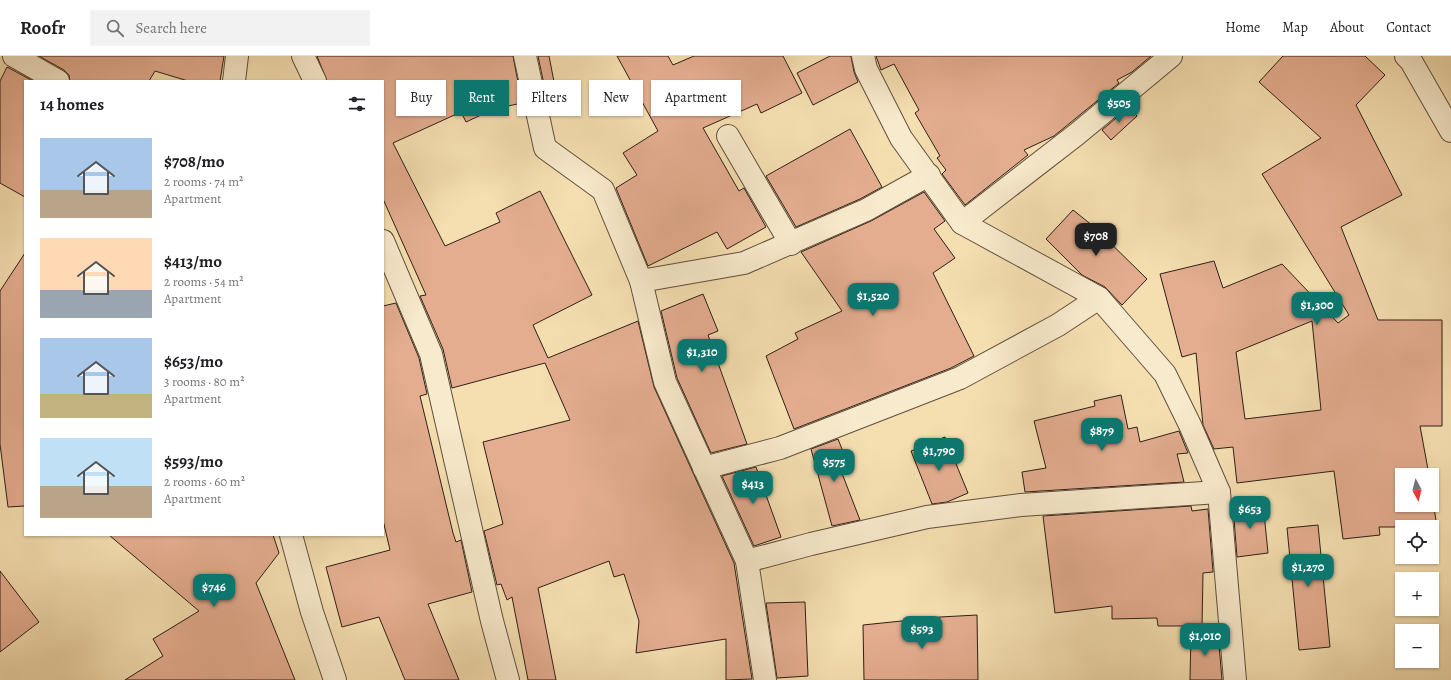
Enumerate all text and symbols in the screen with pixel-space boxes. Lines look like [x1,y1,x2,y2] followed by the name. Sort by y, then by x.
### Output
[90,10,370,46] search box
[20,15,66,41] text: Roofr
[104,17,126,39] icon: search
[136,18,207,38] text: Search here
[1225,18,1260,37] text: Home
[1282,18,1308,37] text: Map
[1330,18,1364,37] text: About
[1386,18,1431,37] text: Contact
[396,80,446,116] chip: Buy
[454,80,509,116] chip: Rent
[517,80,581,116] chip: Filters
[589,80,643,116] chip: New
[651,80,741,116] chip: Apartment
[1095,90,1143,124] pin: $505
[40,93,104,116] text: 14 homes
[346,93,368,115] icon: filters
[1107,94,1131,111] text: $505
[164,150,225,173] text: $708/mo
[72,154,120,202] icon: home
[164,173,243,190] text: 2 rooms · 74 m²
[164,190,222,207] text: Apartment
[1072,223,1120,257] pin: $708
[1084,227,1108,244] text: $708
[164,250,222,273] text: $413/mo
[72,254,120,302] icon: home
[164,273,243,290] text: 2 rooms · 54 m²
[840,283,906,317] pin: $1,520
[857,287,889,304] text: $1,520
[164,290,222,307] text: Apartment
[1284,292,1350,326] pin: $1,300
[1301,296,1333,313] text: $1,300
[669,339,735,373] pin: $1,310
[687,343,718,360] text: $1,310
[164,350,223,373] text: $653/mo
[72,354,120,402] icon: home
[164,373,244,390] text: 3 rooms · 80 m²
[164,390,222,407] text: Apartment
[1078,418,1126,452] pin: $879
[1090,422,1114,439] text: $879
[906,438,972,472] pin: $1,790
[923,442,955,459] text: $1,790
[810,449,858,483] pin: $575
[164,450,223,473] text: $593/mo
[823,453,845,470] text: $575
[72,454,120,502] icon: home
[1395,468,1439,512] north arrow
[1395,468,1439,668] map controls
[729,471,777,505] pin: $413
[164,473,245,490] text: 2 rooms · 60 m²
[742,475,764,492] text: $413
[164,490,222,507] text: Apartment
[1226,496,1274,530] pin: $653
[1238,500,1262,517] text: $653
[1395,520,1439,564] button: locate
[1275,554,1341,588] pin: $1,270
[1292,558,1324,575] text: $1,270
[1395,572,1439,616] button: +
[190,574,238,608] pin: $746
[202,578,226,595] text: $746
[898,616,946,650] pin: $593
[910,620,934,637] text: $593
[1172,623,1238,657] pin: $1,010
[1395,624,1439,668] button: −
[1189,627,1221,644] text: $1,010

